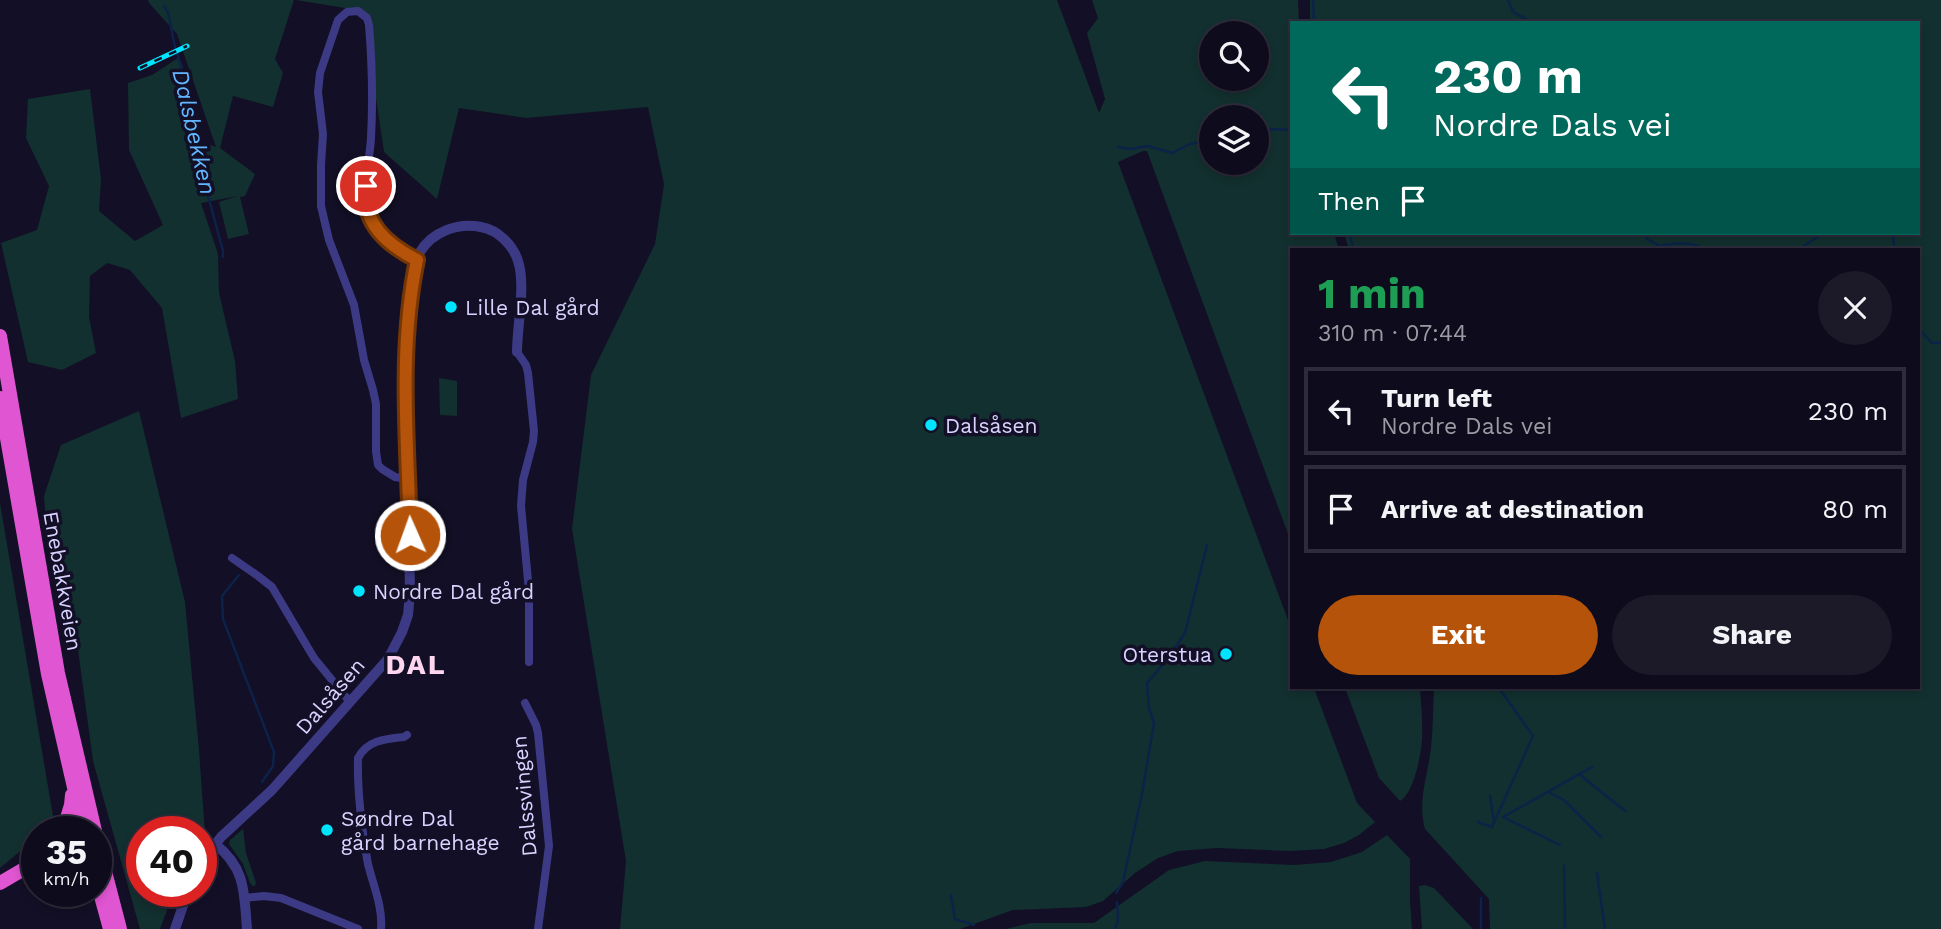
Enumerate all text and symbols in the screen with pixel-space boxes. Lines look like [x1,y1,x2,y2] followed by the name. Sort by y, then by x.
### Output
[1199,21,1269,175] map controls
[1199,21,1269,91] button: search
[1433,47,1583,105] text: 230 m
[1318,49,1409,140] icon: left
[166,67,222,197] water label: Dalsbekken
[1199,105,1269,175] button: layers
[1433,106,1672,144] text: Nordre Dals vei
[336,156,396,216] pin
[347,167,385,205] icon: arrive
[1394,182,1432,220] icon: arrive
[1318,186,1380,216] text: Then
[1318,269,1426,318] text: 1 min
[1818,271,1892,345] button: close
[465,295,600,320] place label: Lille Dal gård
[443,299,459,315] marker: Lille Dal gård
[1318,320,1467,347] text: 310 m · 07:44
[1381,383,1492,413] text: Turn left
[1322,392,1360,430] icon: left
[1808,396,1888,426] text: 230 m
[945,413,1038,438] place label: Dalsåsen
[1381,413,1552,440] text: Nordre Dals vei
[923,417,939,433] marker: Dalsåsen
[1322,490,1360,528] icon: arrive
[1381,494,1644,524] text: Arrive at destination
[1822,494,1888,524] text: 80 m
[373,498,447,572] position arrow
[38,509,88,653] street label: Enebakkveien
[373,579,534,604] place label: Nordre Dal gård
[351,583,367,599] marker: Nordre Dal gård
[1318,595,1598,675] button: Exit
[1612,595,1892,675] button: Share
[1123,642,1212,667] place label: Oterstua
[1218,646,1234,662] marker: Oterstua
[385,648,447,681] district label: DAL
[290,653,370,739] street label: Dalsåsen
[506,735,542,857] street label: Dalssvingen
[341,806,500,855] place label: Søndre Dal gård barnehage
[126,816,217,907] speed limit sign: 40
[319,822,335,838] marker: Søndre Dal gård barnehage
[46,831,87,873] text: 35
[43,868,90,889] text: km/h

